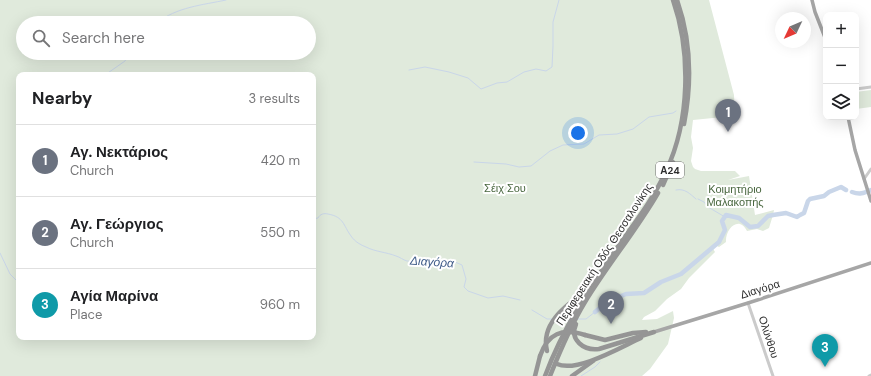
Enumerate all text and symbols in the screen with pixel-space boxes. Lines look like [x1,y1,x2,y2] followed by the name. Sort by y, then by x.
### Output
[775,12,811,48] north arrow
[823,12,859,120] map controls
[823,12,859,48] button: +
[16,16,316,60] search box
[30,27,52,49] icon: search
[62,28,145,48] text: Search here
[823,48,859,84] button: −
[823,84,859,120] button: layers
[32,87,92,109] text: Nearby
[248,90,300,107] text: 3 results
[715,99,741,132] pin: 1
[568,123,588,143] your location
[70,142,168,162] text: Αγ. Νεκτάριος
[43,152,47,169] text: 1
[261,152,300,169] text: 420 m
[70,162,114,179] text: Church
[656,162,684,178] road number: Α24
[553,180,655,328] street label: Περιφερειακή Οδός Θεσσαλονίκης
[484,181,526,195] park label: Σέιχ Σου
[706,182,764,209] park label: Κοιμητήριο Μαλακοπής
[70,214,163,234] text: Αγ. Γεώργιος
[41,224,49,241] text: 2
[260,224,300,241] text: 550 m
[70,234,114,251] text: Church
[409,252,456,272] water label: Διαγόρα
[739,276,782,302] street label: Διαγόρα
[70,286,158,306] text: Αγία Μαρίνα
[598,291,624,324] pin: 2
[41,296,49,313] text: 3
[260,296,300,313] text: 960 m
[70,306,102,323] text: Place
[756,314,782,360] street label: Ολύνθου
[812,334,838,367] pin: 3

